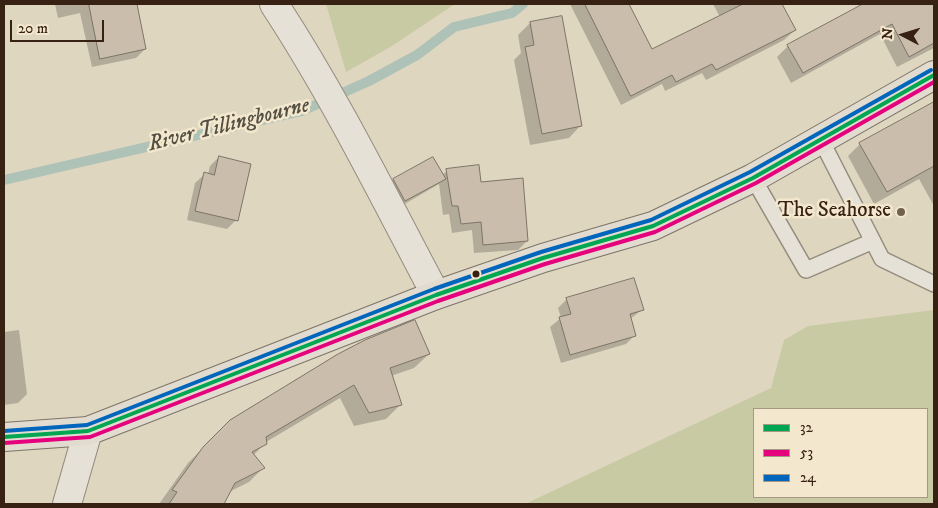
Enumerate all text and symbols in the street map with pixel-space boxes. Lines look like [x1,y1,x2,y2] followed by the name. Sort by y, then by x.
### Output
[12,10,106,42] scale bar
[878,10,928,60] north arrow
[18,19,48,38] text: 20 m
[879,27,898,40] text: N
[146,93,312,159] water label: River Tillingbourne
[778,199,891,225] place label: The Seahorse
[895,206,907,218] marker: The Seahorse
[471,269,481,279] unlabelled marker
[753,408,928,498] legend
[800,418,813,437] text: 32
[800,443,813,462] text: 53
[800,468,816,487] text: 24

